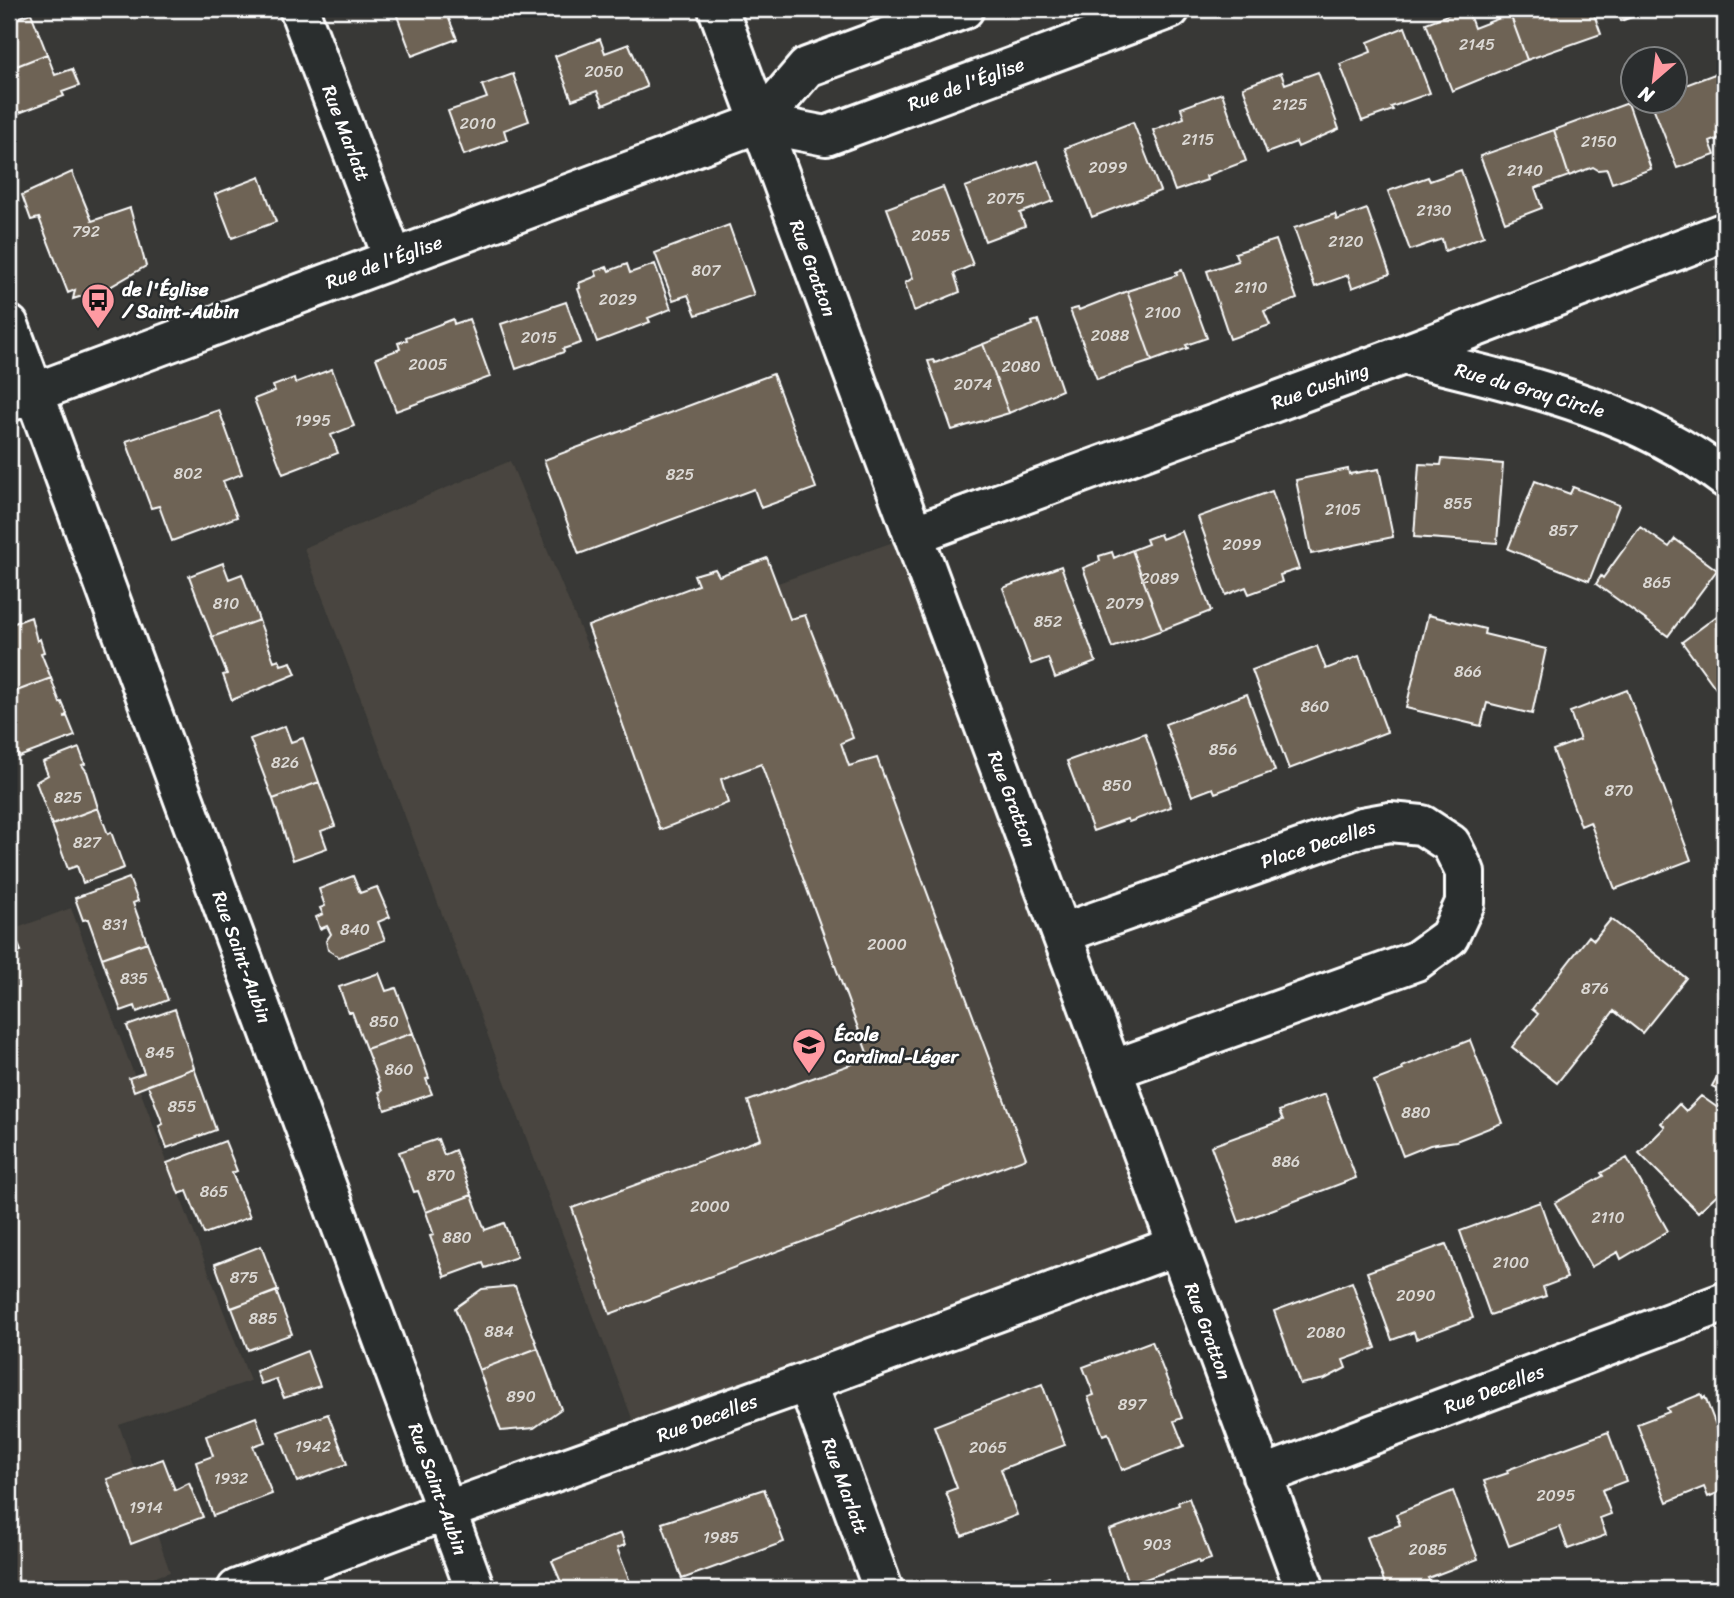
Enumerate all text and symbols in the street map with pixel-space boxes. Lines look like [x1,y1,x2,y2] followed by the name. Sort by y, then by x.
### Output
[1459,30,1495,59] house number: 2145
[1618,46,1688,116] north arrow
[903,47,1029,120] street label: Rue de l'Église
[584,57,624,86] house number: 2050
[1632,77,1661,113] text: N
[313,80,380,186] street label: Rue Marlatt
[1272,90,1308,119] house number: 2125
[460,109,496,138] house number: 2010
[1182,125,1215,154] house number: 2115
[1581,127,1617,156] house number: 2150
[1089,153,1128,182] house number: 2099
[1507,156,1543,185] house number: 2140
[987,184,1025,213] house number: 2075
[1417,196,1452,225] house number: 2130
[780,215,846,321] street label: Rue Gratton
[72,217,100,246] house number: 792
[912,221,951,250] house number: 2055
[321,225,447,298] street label: Rue de l'Église
[1328,227,1364,256] house number: 2120
[692,256,721,285] house number: 807
[121,273,239,328] place label: de l'Église / Saint-Aubin
[1234,273,1268,302] house number: 2110
[79,281,117,330] bus stop icon: de l'Église / Saint-Aubin
[599,285,637,314] house number: 2029
[1145,298,1181,327] house number: 2100
[1091,321,1130,350] house number: 2088
[521,323,557,352] house number: 2015
[408,350,448,379] house number: 2005
[1001,352,1041,381] house number: 2080
[1266,353,1374,419] street label: Rue Cushing
[1451,353,1609,427] street label: Rue du Gray Circle
[954,370,992,399] house number: 2074
[295,406,331,435] house number: 1995
[174,459,203,488] house number: 802
[666,460,695,489] house number: 825
[1443,489,1473,518] house number: 855
[1325,495,1361,524] house number: 2105
[1549,516,1578,545] house number: 857
[1223,530,1262,559] house number: 2099
[1141,564,1180,593] house number: 2089
[1643,568,1671,597] house number: 865
[213,589,239,618] house number: 810
[1106,589,1144,618] house number: 2079
[1034,607,1062,636] house number: 852
[1454,657,1482,686] house number: 866
[1301,692,1329,721] house number: 860
[1209,735,1237,764] house number: 856
[978,746,1046,852] street label: Rue Gratton
[271,748,299,777] house number: 826
[1102,771,1132,800] house number: 850
[1605,776,1633,805] house number: 870
[54,783,83,812] house number: 825
[1256,810,1380,878] street label: Place Decelles
[73,828,102,857] house number: 827
[203,886,281,1028] street label: Rue Saint-Aubin
[102,910,128,939] house number: 831
[340,915,370,944] house number: 840
[867,930,907,959] house number: 2000
[120,964,148,993] house number: 835
[1581,974,1609,1003] house number: 876
[369,1007,399,1036] house number: 850
[833,1018,959,1073] place label: École Cardinal-Léger
[790,1026,828,1075] school or university icon: École Cardinal-Léger
[145,1038,175,1067] house number: 845
[385,1055,413,1084] house number: 860
[167,1092,197,1121] house number: 855
[1401,1098,1431,1127] house number: 880
[1272,1147,1300,1176] house number: 886
[427,1161,455,1190] house number: 870
[200,1177,228,1206] house number: 865
[690,1192,730,1221] house number: 2000
[1591,1203,1625,1232] house number: 2110
[442,1223,472,1252] house number: 880
[1493,1248,1529,1277] house number: 2100
[230,1263,259,1292] house number: 875
[1175,1278,1241,1384] street label: Rue Gratton
[1396,1281,1436,1310] house number: 2090
[248,1304,278,1333] house number: 885
[484,1317,514,1346] house number: 884
[1306,1318,1346,1347] house number: 2080
[1439,1355,1549,1423] street label: Rue Decelles
[506,1382,536,1411] house number: 890
[652,1384,762,1452] street label: Rue Decelles
[1118,1390,1147,1419] house number: 897
[399,1418,477,1560] street label: Rue Saint-Aubin
[295,1432,331,1461] house number: 1942
[812,1433,878,1539] street label: Rue Marlatt
[969,1433,1007,1462] house number: 2065
[214,1464,248,1493] house number: 1932
[1537,1481,1576,1510] house number: 2095
[129,1493,163,1522] house number: 1914
[703,1523,739,1552] house number: 1985
[1143,1530,1172,1559] house number: 903
[1409,1535,1448,1564] house number: 2085

